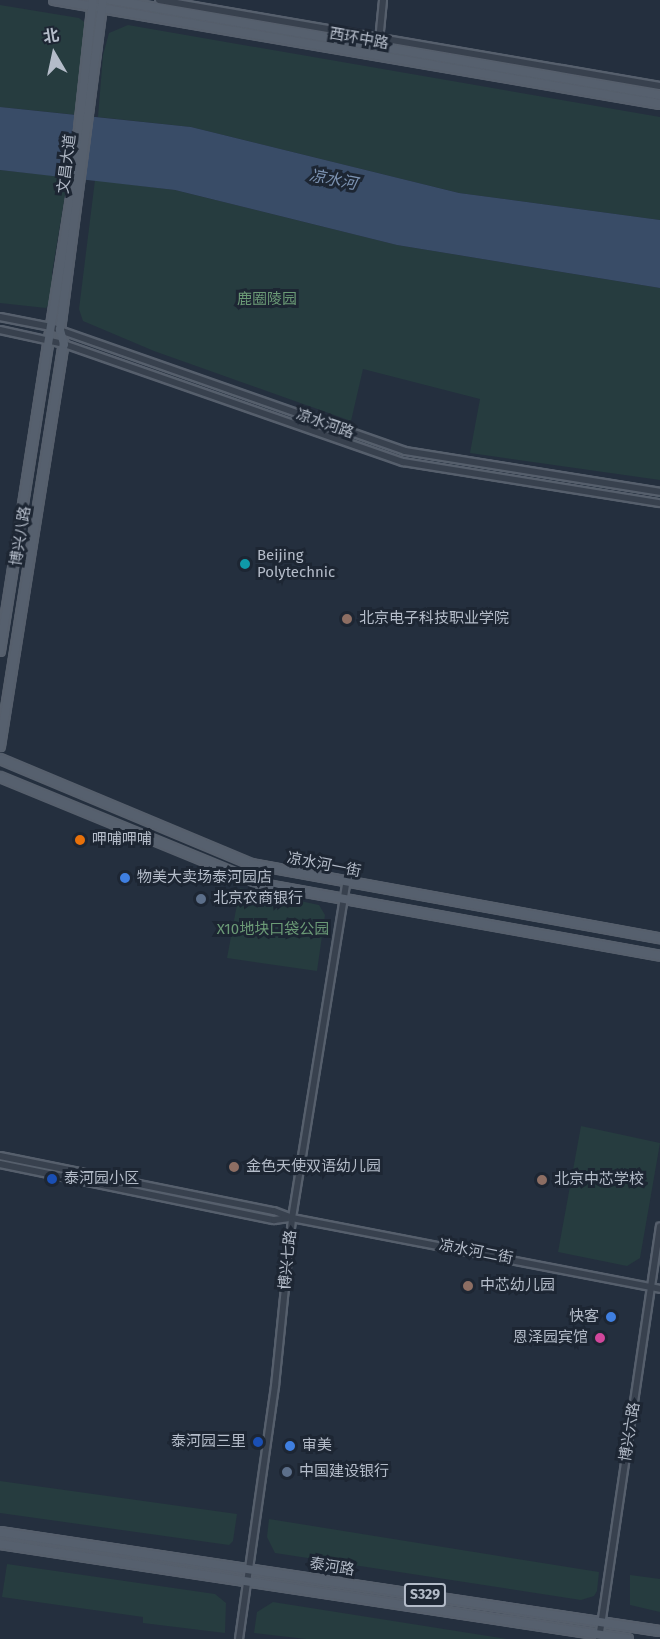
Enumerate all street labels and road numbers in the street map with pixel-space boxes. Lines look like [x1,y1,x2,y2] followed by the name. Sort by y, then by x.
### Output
[328,25,390,53] street label: 西环中路
[54,133,80,195] street label: 文昌大道
[294,406,356,442] street label: 凉水河路
[7,505,35,567] street label: 博兴八路
[285,849,363,881] street label: 凉水河一街
[276,1229,300,1291] street label: 博兴七路
[437,1236,515,1268] street label: 凉水河二街
[616,1401,644,1463] street label: 博兴六路
[308,1555,356,1579] street label: 泰河路
[402,1584,448,1606] road number: S329

